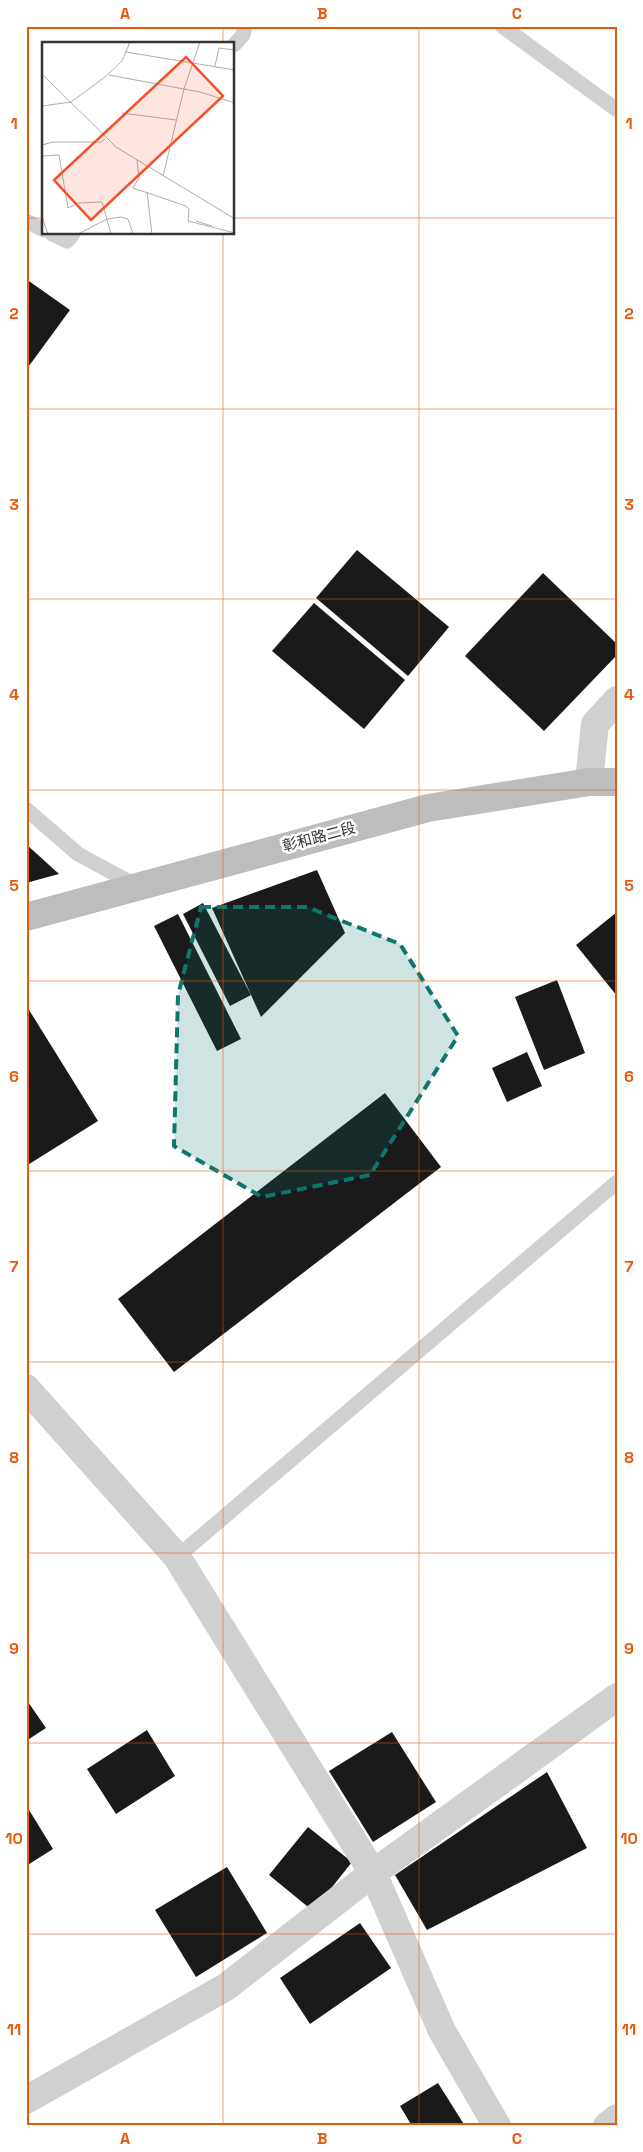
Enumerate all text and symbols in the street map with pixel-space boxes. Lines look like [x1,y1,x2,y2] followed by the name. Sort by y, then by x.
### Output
[120,3,130,24] text: A
[317,3,327,24] text: B
[512,3,522,24] text: C
[42,42,235,235] inset map
[10,113,18,134] text: 1
[625,113,633,134] text: 1
[9,303,19,324] text: 2
[624,303,634,324] text: 2
[9,494,19,515] text: 3
[624,494,634,515] text: 3
[9,684,19,705] text: 4
[624,684,634,705] text: 4
[280,818,358,855] street label: 彰和路二段
[9,875,19,896] text: 5
[624,875,634,896] text: 5
[9,1066,19,1087] text: 6
[624,1066,634,1087] text: 6
[10,1256,19,1277] text: 7
[625,1256,634,1277] text: 7
[9,1447,19,1468] text: 8
[624,1447,634,1468] text: 8
[9,1638,19,1659] text: 9
[624,1638,634,1659] text: 9
[5,1828,23,1849] text: 10
[620,1828,638,1849] text: 10
[7,2019,21,2040] text: 11
[622,2019,636,2040] text: 11
[120,2128,130,2149] text: A
[317,2128,327,2149] text: B
[512,2128,522,2149] text: C

